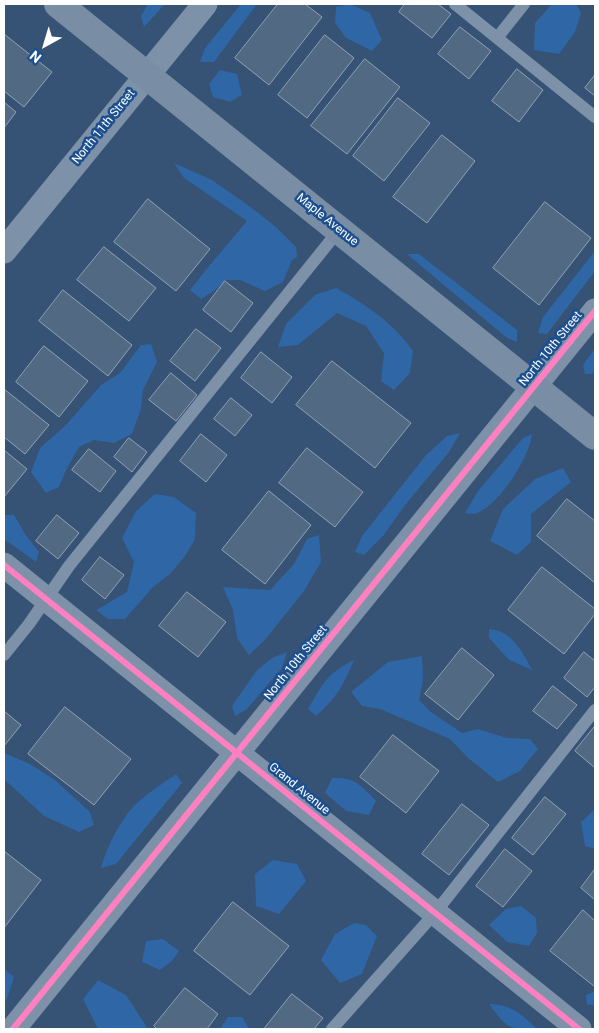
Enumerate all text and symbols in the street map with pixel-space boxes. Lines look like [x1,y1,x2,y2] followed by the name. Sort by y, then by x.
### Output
[20,20,70,70] north arrow
[27,47,44,66] text: N
[69,87,139,167] street label: North 11th Street
[293,191,361,249] street label: Maple Avenue
[516,309,586,389] street label: North 10th Street
[261,623,331,703] street label: North 10th Street
[266,760,332,818] street label: Grand Avenue

